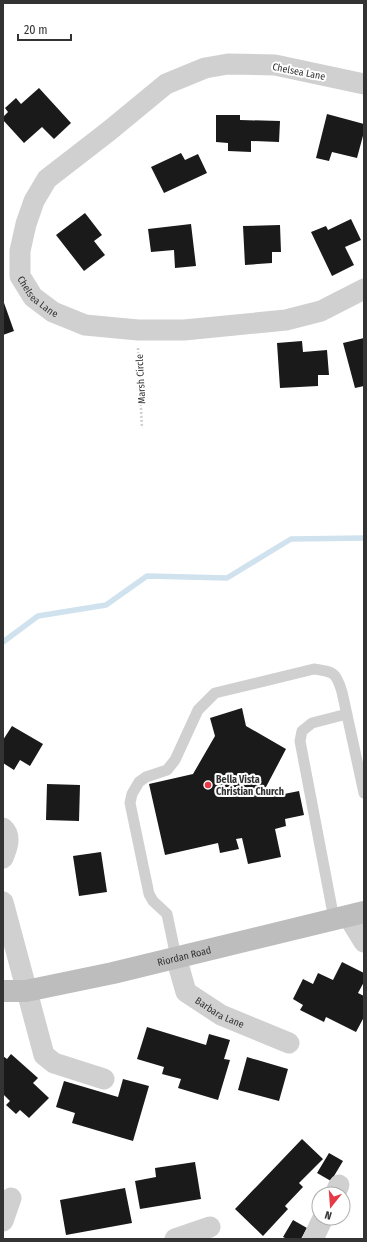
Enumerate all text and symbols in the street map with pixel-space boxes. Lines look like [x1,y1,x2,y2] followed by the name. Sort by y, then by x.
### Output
[18,16,71,42] scale bar
[24,23,48,37] text: 20 m
[271,61,326,83] street label: Chelsea Lane
[14,274,59,320] street label: Chelsea Lane
[134,354,148,404] street label: Marsh Circle
[216,774,284,798] place label: Bella Vista Christian Church
[203,780,213,790] marker: Bella Vista Christian Church
[156,944,213,969] street label: Riordan Road
[193,995,246,1031] street label: Barbara Lane
[311,1186,351,1226] north arrow
[323,1208,333,1222] text: N

